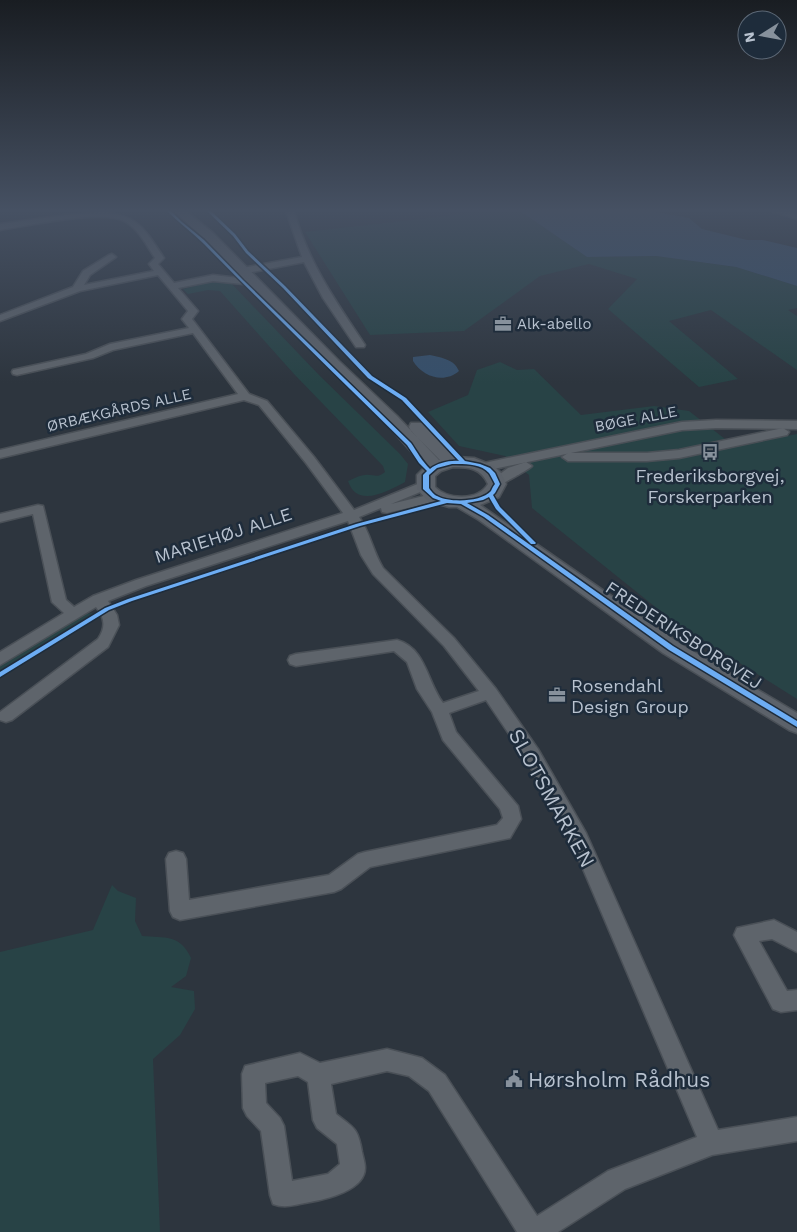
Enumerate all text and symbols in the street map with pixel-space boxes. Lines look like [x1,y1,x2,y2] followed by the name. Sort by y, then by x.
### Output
[737,10,787,60] north arrow
[740,31,758,44] text: N
[493,314,513,334] office icon: Alk-abello
[517,315,591,333] place label: Alk-abello
[45,385,193,435] street label: ØRBÆKGÅRDS ALLE
[593,402,679,436] street label: BØGE ALLE
[700,442,720,462] bus stop icon: Frederiksborgvej, Forskerparken
[636,465,784,507] place label: Frederiksborgvej, Forskerparken
[152,503,294,567] street label: MARIEHØJ ALLE
[602,577,766,693] street label: FREDERIKSBORGVEJ
[571,675,689,717] place label: Rosendahl Design Group
[547,685,567,705] office icon: Rosendahl Design Group
[504,724,600,872] street label: SLOTSMARKEN
[528,1067,710,1092] place label: Hørsholm Rådhus
[504,1069,524,1089] public building icon: Hørsholm Rådhus

